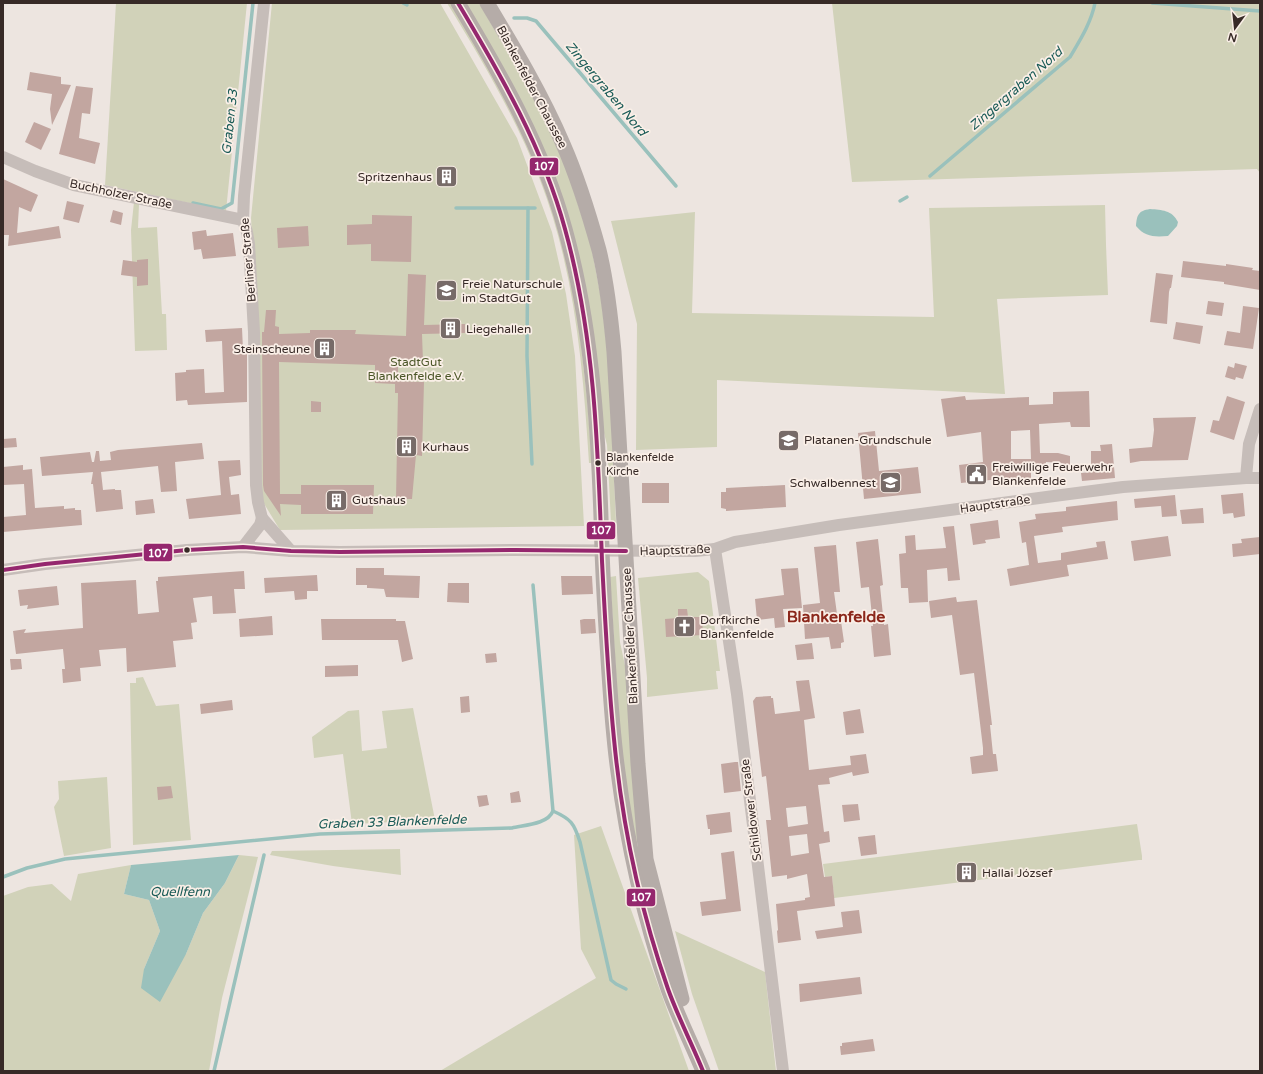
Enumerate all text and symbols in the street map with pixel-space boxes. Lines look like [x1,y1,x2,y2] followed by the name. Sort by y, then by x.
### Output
[1215,8,1255,48] north arrow
[494,23,570,151] street label: Blankenfelder Chaussee
[1227,30,1238,45] text: N
[562,39,651,141] water label: Zingergraben Nord
[966,43,1067,134] water label: Zingergraben Nord
[219,88,241,155] water label: Graben 33
[529,157,559,176] line badge: 107
[534,160,554,173] text: 107
[434,164,460,190] building icon: Spritzenhaus
[358,170,432,184] place label: Spritzenhaus
[68,176,174,212] street label: Buchholzer Straße
[237,217,259,303] street label: Berliner Straße
[462,277,563,305] place label: Freie Naturschule im StadtGut
[433,278,459,304] school or university icon: Freie Naturschule im StadtGut
[438,316,464,342] building icon: Liegehallen
[466,322,531,336] place label: Liegehallen
[312,336,338,362] building icon: Steinscheune
[234,342,310,356] place label: Steinscheune
[368,355,464,383] park label: StadtGut Blankenfelde e.V.
[775,427,801,453] school or university icon: Platanen-Grundschule
[804,433,932,447] place label: Platanen-Grundschule
[393,434,419,460] building icon: Kurhaus
[422,440,469,454] place label: Kurhaus
[606,451,674,478] place label: Blankenfelde Kirche
[593,458,603,468] marker: Blankenfelde Kirche
[992,460,1113,488] place label: Freiwillige Feuerwehr Blankenfelde
[963,461,989,487] public building icon: Freiwillige Feuerwehr Blankenfelde
[878,470,904,496] school or university icon: Schwalbennest
[790,476,876,490] place label: Schwalbennest
[323,487,349,513] building icon: Gutshaus
[959,492,1031,516] street label: Hauptstraße
[352,493,406,507] place label: Gutshaus
[586,521,616,540] line badge: 107
[591,524,611,537] text: 107
[639,542,711,558] street label: Hauptstraße
[143,543,173,562] line badge: 107
[182,545,192,555] unlabelled marker
[148,547,168,560] text: 107
[619,567,641,705] street label: Blankenfelder Chaussee
[787,607,885,627] district label: Blankenfelde
[700,613,774,641] place label: Dorfkirche Blankenfelde
[671,614,697,640] church icon: Dorfkirche Blankenfelde
[738,758,764,862] street label: Schildower Straße
[317,811,467,833] water label: Graben 33 Blankenfelde
[954,860,980,886] building icon: Hallai József
[982,866,1053,880] place label: Hallai József
[150,884,211,900] water label: Quellfenn
[626,888,656,907] line badge: 107
[631,891,651,904] text: 107

